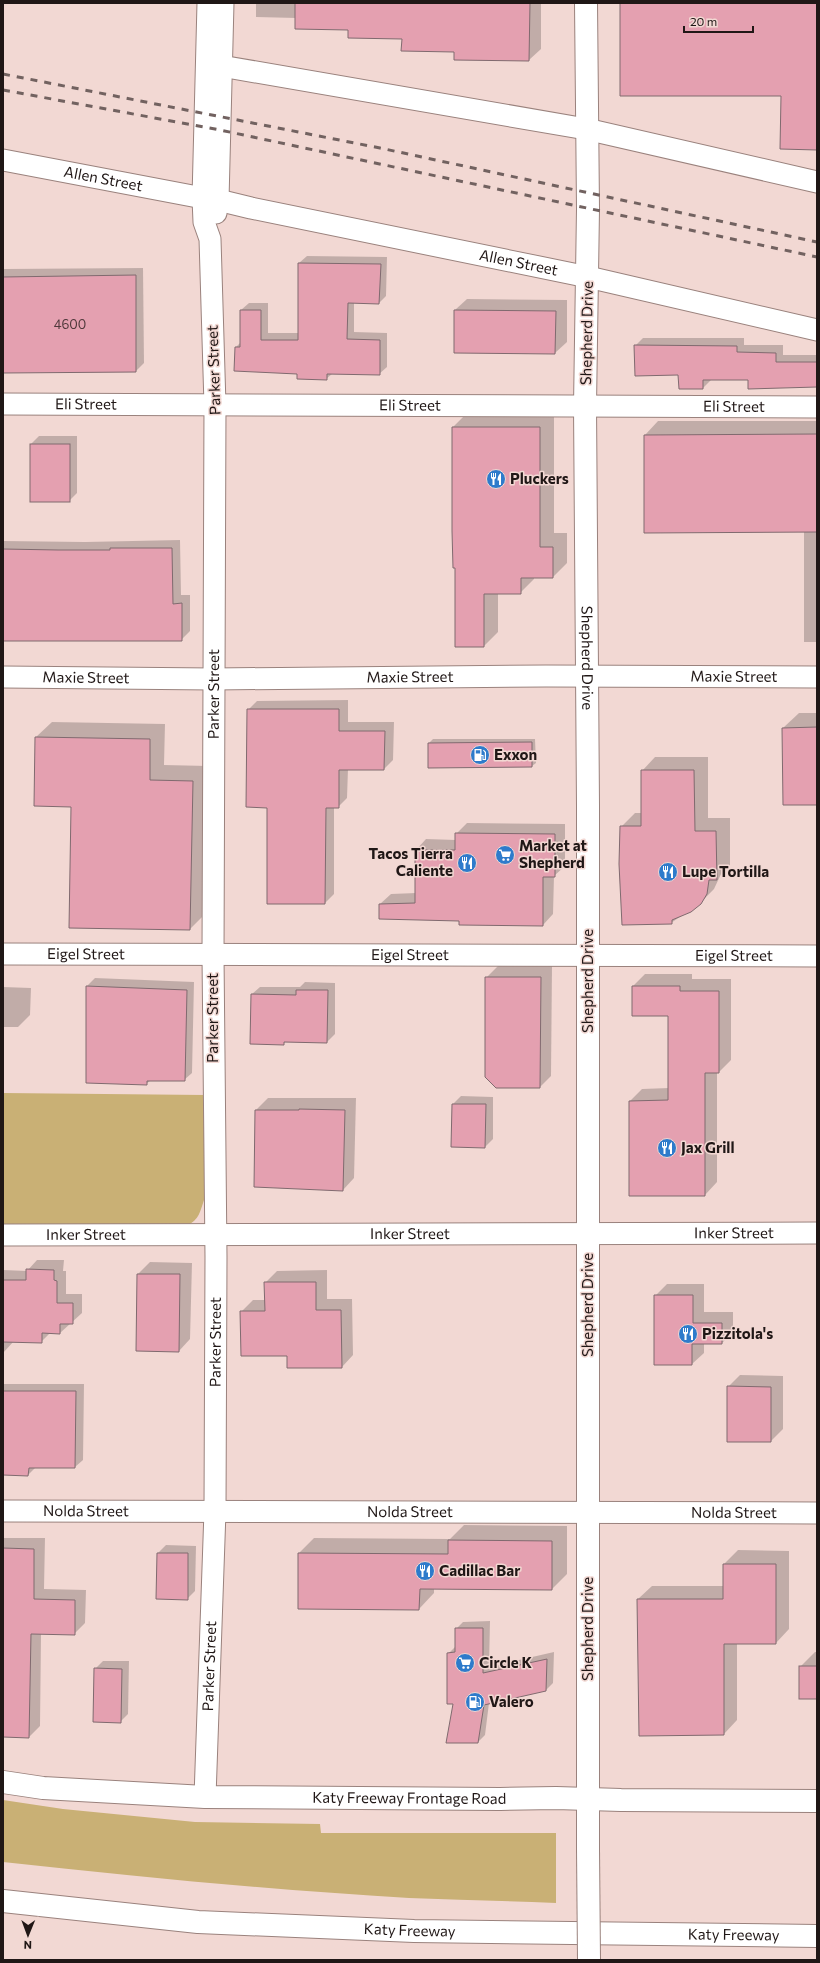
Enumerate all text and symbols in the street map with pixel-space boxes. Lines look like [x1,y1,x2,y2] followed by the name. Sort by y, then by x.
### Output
[684,8,753,34] scale bar
[690,14,717,28] text: 20 m
[63,162,144,194] street label: Allen Street
[478,245,560,279] street label: Allen Street
[576,281,596,385] street label: Shepherd Drive
[54,316,86,332] house number: 4600
[202,325,224,415] street label: Parker Street
[55,394,117,412] street label: Eli Street
[379,395,441,414] street label: Eli Street
[703,397,765,415] street label: Eli Street
[485,468,507,490] restaurant icon: Pluckers
[510,469,569,487] place label: Pluckers
[579,606,597,710] street label: Shepherd Drive
[204,649,222,739] street label: Parker Street
[42,667,130,686] street label: Maxie Street
[366,667,454,686] street label: Maxie Street
[690,667,778,685] street label: Maxie Street
[469,744,491,766] fuel station icon: Exxon
[494,745,537,763] place label: Exxon
[519,836,587,871] place label: Market at Shepherd
[369,844,453,879] place label: Tacos Tierra Caliente
[494,844,516,866] supermarket icon: Market at Shepherd
[456,852,478,874] restaurant icon: Tacos Tierra Caliente
[657,861,679,883] restaurant icon: Lupe Tortilla
[682,862,769,880] place label: Lupe Tortilla
[578,929,596,1033] street label: Shepherd Drive
[47,944,125,962] street label: Eigel Street
[371,945,449,963] street label: Eigel Street
[695,946,773,964] street label: Eigel Street
[203,973,221,1063] street label: Parker Street
[656,1137,678,1159] restaurant icon: Jax Grill
[681,1138,735,1156] place label: Jax Grill
[694,1223,774,1241] street label: Inker Street
[370,1224,450,1242] street label: Inker Street
[46,1225,126,1243] street label: Inker Street
[578,1253,596,1357] street label: Shepherd Drive
[205,1297,224,1387] street label: Parker Street
[677,1323,699,1345] restaurant icon: Pizzitola's
[702,1324,773,1342] place label: Pizzitola's
[43,1501,129,1519] street label: Nolda Street
[367,1502,453,1520] street label: Nolda Street
[691,1503,777,1521] street label: Nolda Street
[414,1560,436,1582] restaurant icon: Cadillac Bar
[439,1561,520,1579] place label: Cadillac Bar
[578,1577,596,1681] street label: Shepherd Drive
[198,1621,219,1711] street label: Parker Street
[454,1652,476,1674] supermarket icon: Circle K
[479,1653,533,1671] place label: Circle K
[464,1691,486,1713] fuel station icon: Valero
[489,1692,534,1710] place label: Valero
[312,1788,507,1807] street label: Katy Freeway Frontage Road
[8,1915,48,1955] north arrow
[363,1919,456,1940] street label: Katy Freeway
[688,1924,780,1944] street label: Katy Freeway
[24,1939,32,1952] text: N

